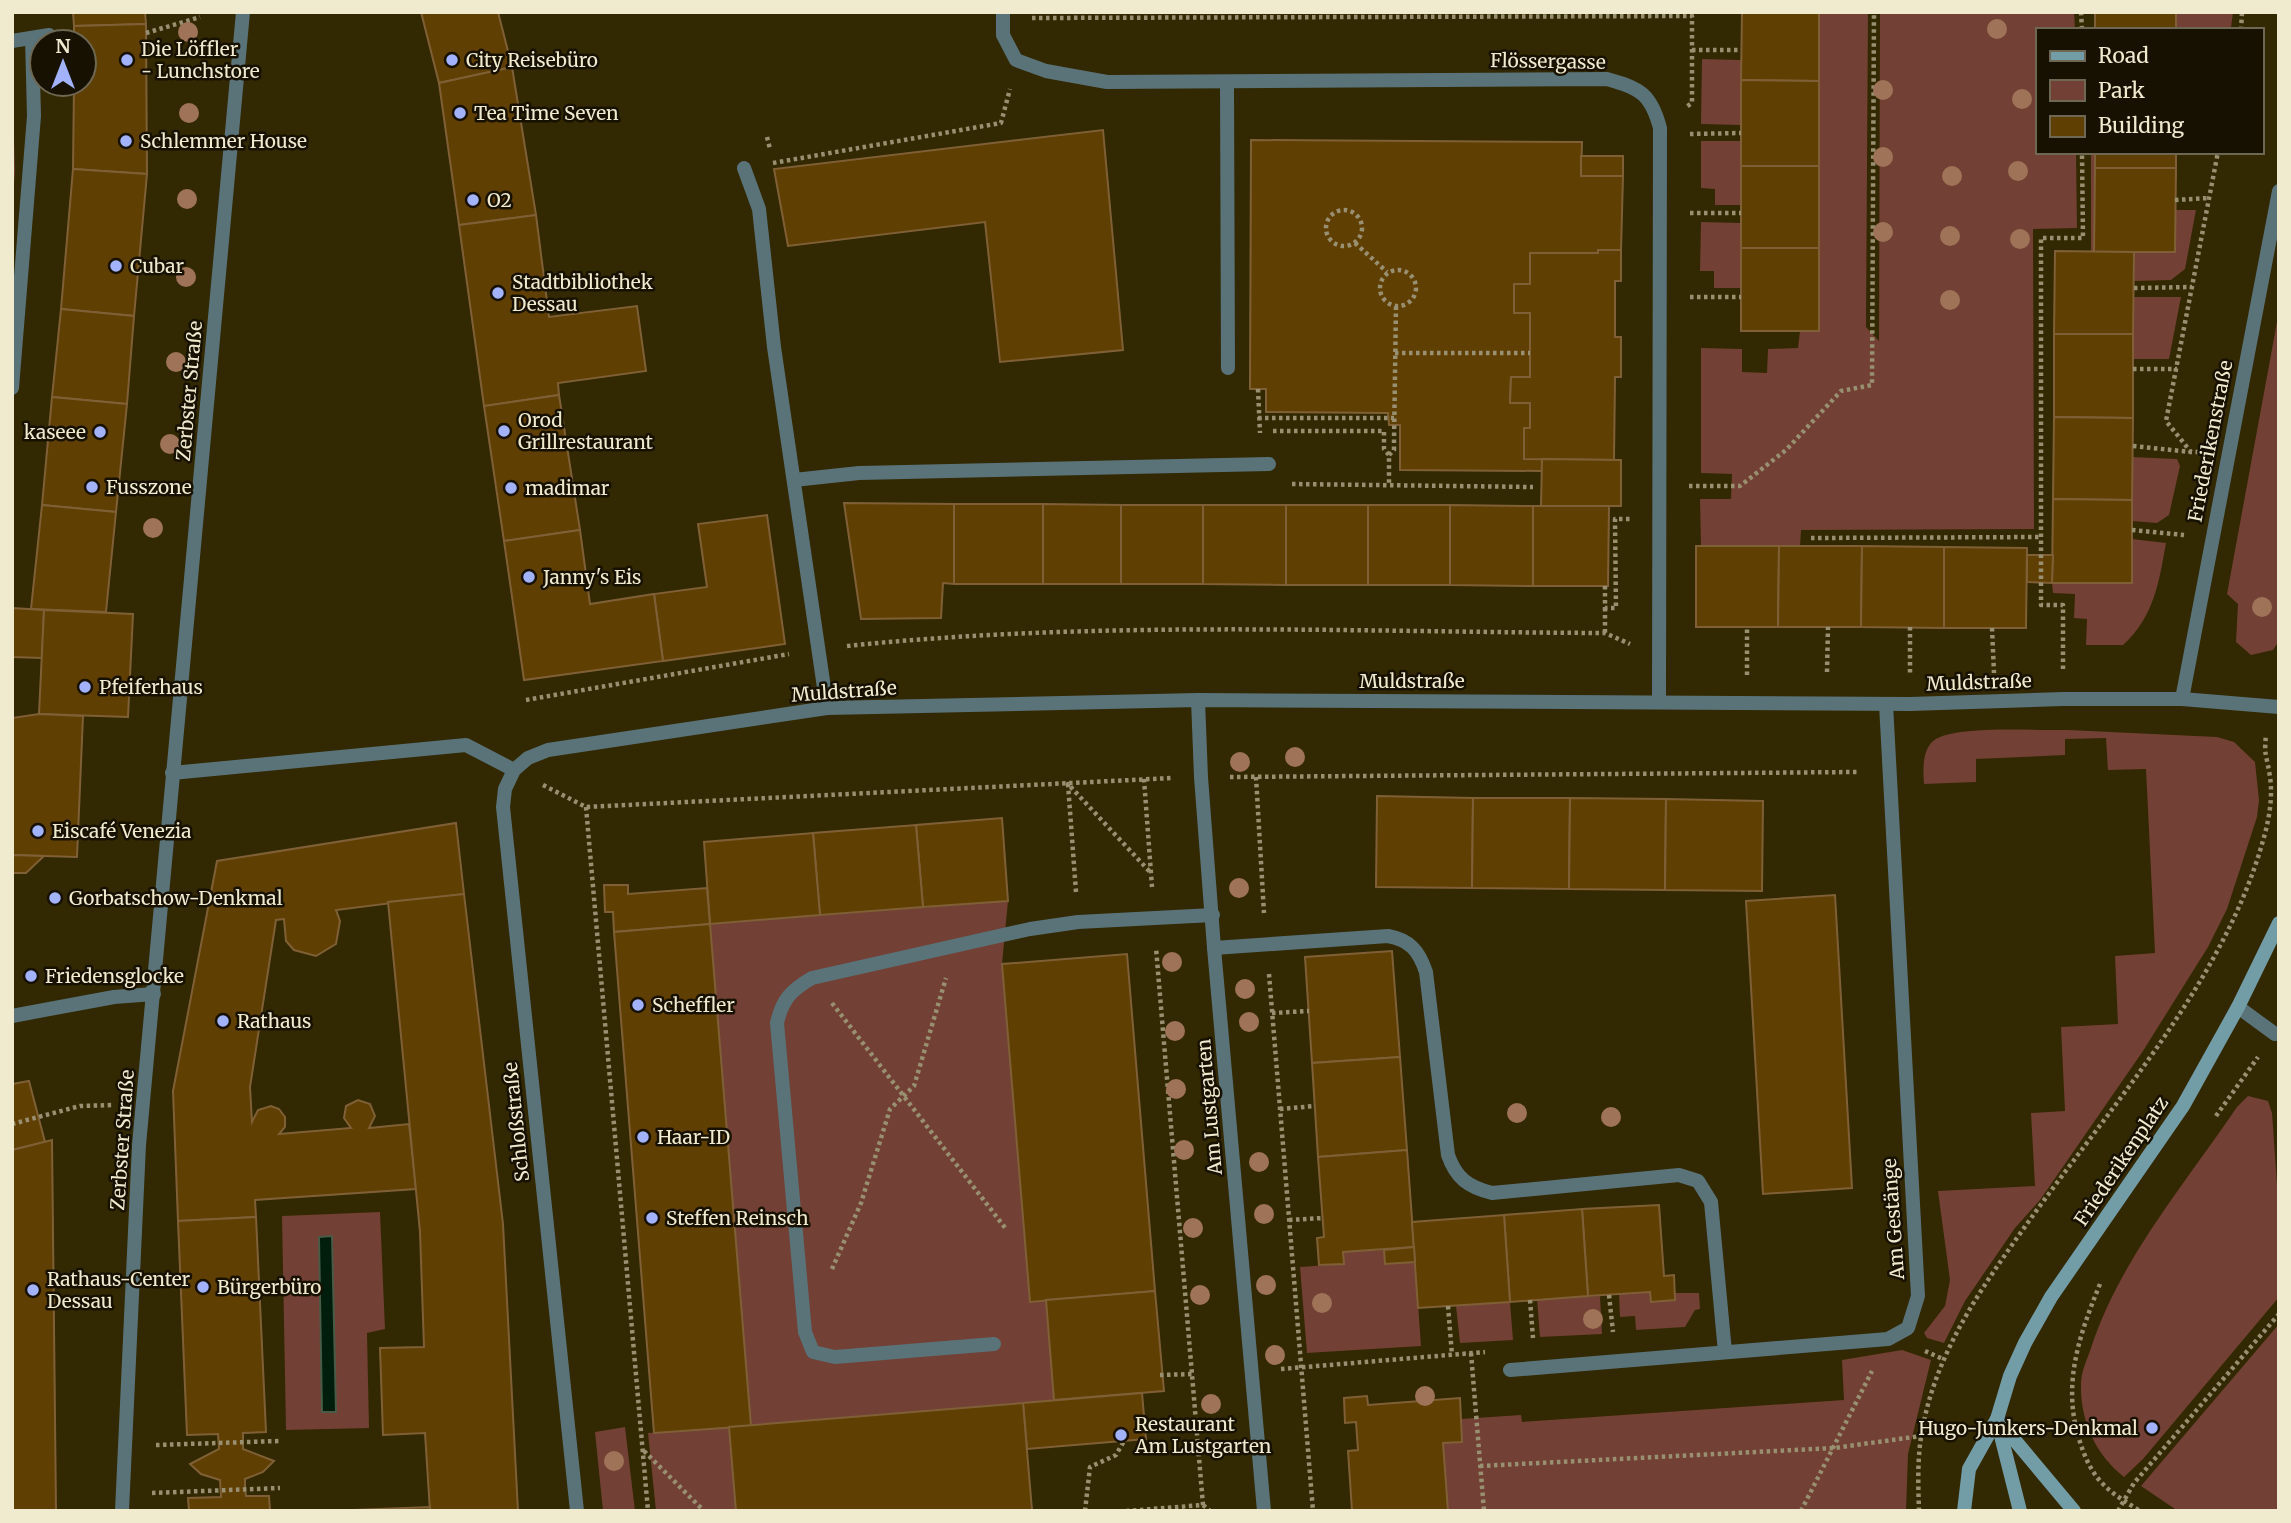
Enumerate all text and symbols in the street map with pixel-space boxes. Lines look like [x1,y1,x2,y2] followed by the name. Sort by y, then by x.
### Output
[28,28,98,98] north arrow
[2036,28,2263,154] legend
[55,34,71,58] text: N
[141,37,260,83] place label: Die Löffler - Lunchstore
[2098,42,2149,69] text: Road
[466,48,598,72] place label: City Reisebüro
[1490,48,1606,74] street label: Flössergasse
[119,52,135,68] marker: Die Löffler - Lunchstore
[444,52,460,68] marker: City Reisebüro
[2098,77,2145,104] text: Park
[474,101,619,125] place label: Tea Time Seven
[452,105,468,121] marker: Tea Time Seven
[2098,112,2185,139] text: Building
[140,129,307,153] place label: Schlemmer House
[118,133,134,149] marker: Schlemmer House
[487,188,512,212] place label: O2
[465,192,481,208] marker: O2
[130,254,185,278] place label: Cubar
[108,258,124,274] marker: Cubar
[512,270,653,316] place label: Stadtbibliothek Dessau
[490,285,506,301] marker: Stadtbibliothek Dessau
[171,320,207,462] street label: Zerbster Straße
[2183,358,2237,524] street label: Friederikenstraße
[518,408,654,454] place label: Orod Grillrestaurant
[24,420,86,444] place label: kaseee
[496,423,512,439] marker: Orod Grillrestaurant
[92,424,108,440] marker: kaseee
[106,475,192,499] place label: Fusszone
[525,476,610,500] place label: madimar
[84,479,100,495] marker: Fusszone
[503,480,519,496] marker: madimar
[542,565,641,589] place label: Janny's Eis
[521,569,537,585] marker: Janny's Eis
[1926,668,2032,696] street label: Muldstraße
[1359,669,1465,693] street label: Muldstraße
[99,675,203,699] place label: Pfeiferhaus
[791,675,898,707] street label: Muldstraße
[77,679,93,695] marker: Pfeiferhaus
[52,819,191,843] place label: Eiscafé Venezia
[30,823,46,839] marker: Eiscafé Venezia
[69,886,283,910] place label: Gorbatschow-Denkmal
[47,890,63,906] marker: Gorbatschow-Denkmal
[45,964,184,988] place label: Friedensglocke
[23,968,39,984] marker: Friedensglocke
[652,993,735,1017] place label: Scheffler
[630,997,646,1013] marker: Scheffler
[237,1009,311,1033] place label: Rathaus
[215,1013,231,1029] marker: Rathaus
[1191,1038,1227,1177] street label: Am Lustgarten
[498,1061,534,1183] street label: Schloßstraße
[105,1069,139,1211] street label: Zerbster Straße
[2069,1092,2173,1230] street label: Friederikenplatz
[657,1125,730,1149] place label: Haar-ID
[635,1129,651,1145] marker: Haar-ID
[1877,1157,1909,1282] street label: Am Gestänge
[666,1206,809,1230] place label: Steffen Reinsch
[644,1210,660,1226] marker: Steffen Reinsch
[47,1267,191,1313] place label: Rathaus-Center Dessau
[217,1275,321,1299] place label: Bürgerbüro
[195,1279,211,1295] marker: Bürgerbüro
[25,1282,41,1298] marker: Rathaus-Center Dessau
[1134,1412,1272,1458] place label: Restaurant Am Lustgarten
[1918,1416,2138,1440] place label: Hugo-Junkers-Denkmal
[2144,1420,2160,1436] marker: Hugo-Junkers-Denkmal
[1113,1427,1129,1443] marker: Restaurant Am Lustgarten

